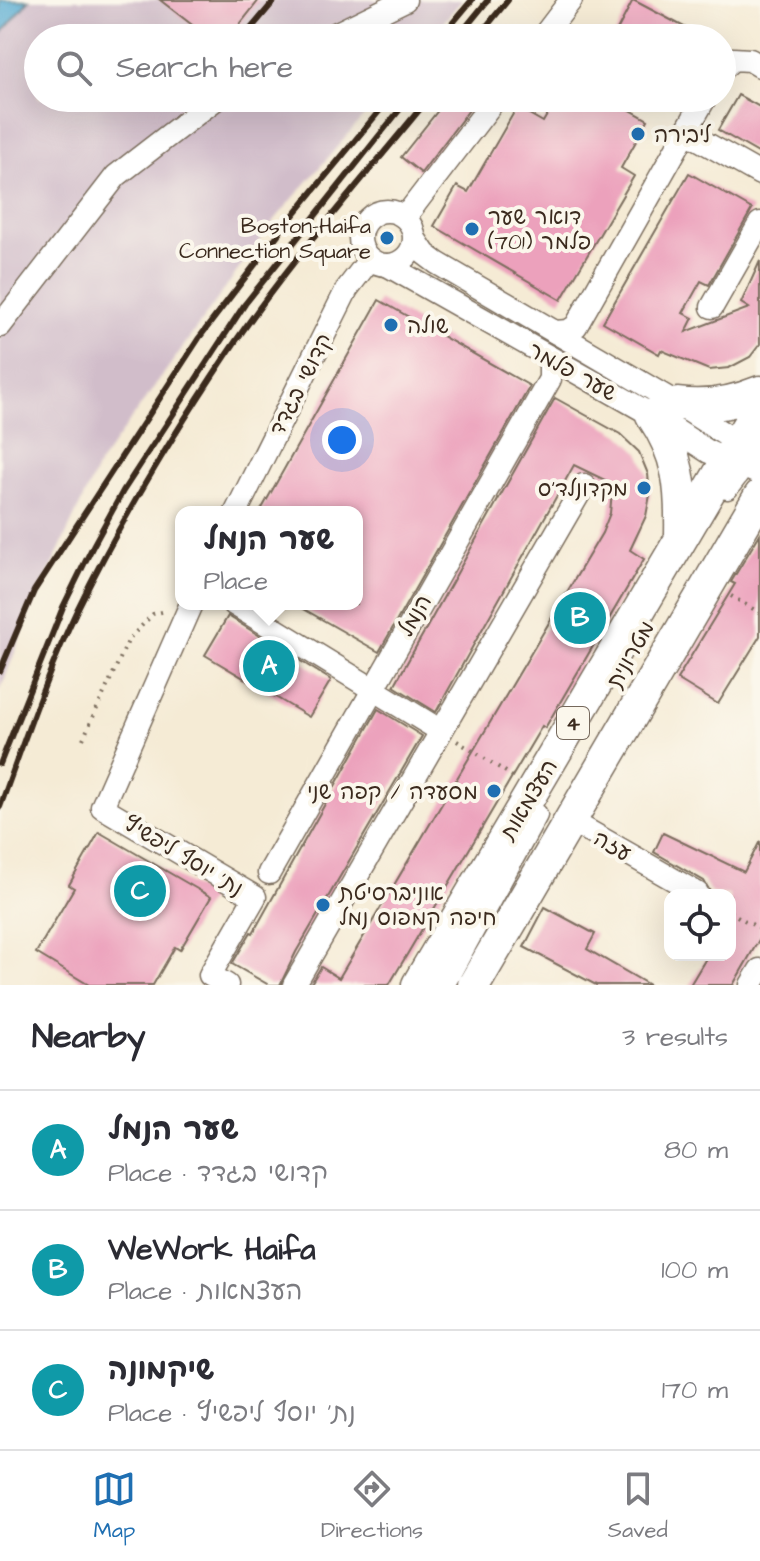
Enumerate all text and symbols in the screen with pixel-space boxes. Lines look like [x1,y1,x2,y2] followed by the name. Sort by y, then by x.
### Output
[24,24,736,112] search box
[52,46,96,90] icon: search
[116,47,293,89] text: Search here
[654,120,712,151] place label: ליבירה
[629,125,647,143] marker: ליבירה
[488,202,591,258] place label: דואר שער פלמר (701)
[179,211,371,267] place label: Boston-Haifa Connection Square
[463,220,481,238] marker: דואר שער פלמר (701)
[378,229,396,247] marker: Boston-Haifa Connection Square
[407,311,449,342] place label: שולה
[382,316,400,334] marker: שולה
[262,328,340,441] street label: קדושי בגדד
[522,335,622,409] street label: שער פלמר
[322,420,362,460] your location
[538,474,628,505] place label: מקדונלד'ס
[635,479,653,497] marker: מקדונלד'ס
[175,506,363,610] popup
[204,519,334,561] text: שער הנמל
[204,563,268,599] text: Place
[554,588,606,648] pin: B
[391,589,440,643] street label: הנמל
[600,615,663,694] street label: מטרונית
[243,636,295,696] pin: A
[557,707,589,739] road number: 4
[492,753,566,848] street label: העצמאות
[307,777,478,808] place label: מסעדה / קפה שני
[485,782,503,800] marker: מסעדה / קפה שני
[118,808,249,904] street label: נת' יוסף ליפשיץ
[588,823,637,870] street label: עזה
[114,861,166,921] pin: C
[338,878,497,934] place label: אוניברסיטת חיפה קמפוס נמל
[664,889,736,961] map controls
[664,889,736,961] button: locate
[314,896,332,914] marker: אוניברסיטת חיפה קמפוס נמל
[32,1013,146,1061] text: Nearby
[622,1019,728,1055] text: 3 results
[108,1109,239,1151] text: שער הנמל
[50,1132,66,1168] text: A
[664,1132,728,1168] text: 80 m
[108,1155,328,1191] text: Place · קדושי בגדד
[108,1229,316,1271] text: WeWork Haifa
[49,1252,67,1288] text: B
[661,1252,728,1288] text: 100 m
[108,1273,303,1309] text: Place · העצמאות
[108,1349,214,1391] text: שיקמונה
[49,1372,67,1408] text: C
[662,1372,728,1408] text: 170 m
[108,1395,356,1431] text: Place · נת' יוסף ליפשיץ
[92,1467,136,1546] tab: Map
[321,1467,423,1546] tab: Directions
[608,1467,668,1546] tab: Saved

